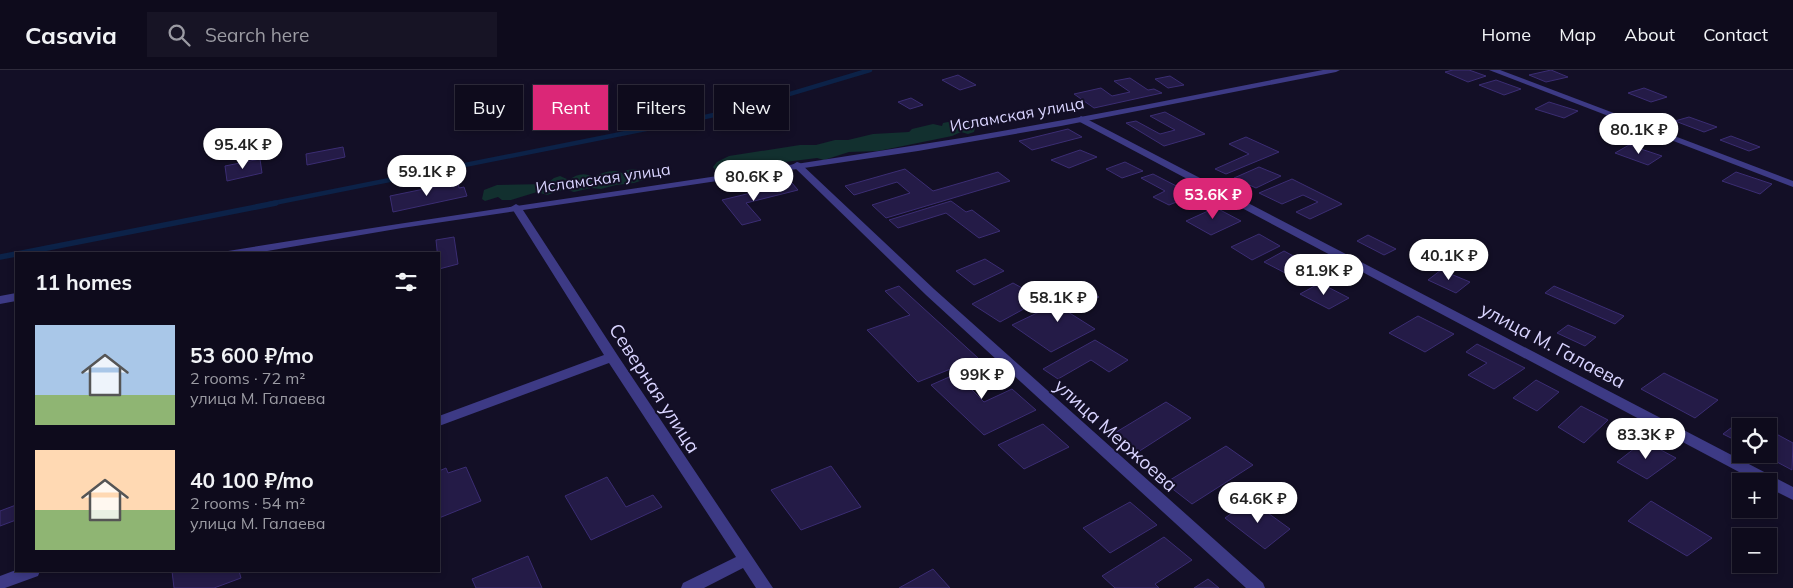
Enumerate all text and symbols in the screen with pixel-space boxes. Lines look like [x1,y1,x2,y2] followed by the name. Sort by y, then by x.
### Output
[147,12,497,57] search box
[25,20,117,50] text: Casavia
[165,21,193,49] icon: search
[205,23,309,47] text: Search here
[1481,23,1531,46] text: Home
[1559,23,1596,46] text: Map
[1624,23,1675,46] text: About
[1703,23,1768,46] text: Contact
[455,85,523,130] chip: Buy
[533,85,608,130] chip: Rent
[618,85,704,130] chip: Filters
[714,85,789,130] chip: New
[948,92,1086,136] street label: Исламская улица
[1593,112,1685,155] pin: 80.1K ₽
[1610,119,1668,139] text: 80.1K ₽
[197,128,289,170] pin: 95.4K ₽
[214,134,272,154] text: 95.4K ₽
[381,154,473,197] pin: 59.1K ₽
[534,159,672,197] street label: Исламская улица
[708,160,800,202] pin: 80.6K ₽
[398,161,456,181] text: 59.1K ₽
[725,166,783,186] text: 80.6K ₽
[1167,178,1259,220] pin: 53.6K ₽
[1184,184,1242,204] text: 53.6K ₽
[1403,238,1495,281] pin: 40.1K ₽
[1420,245,1478,265] text: 40.1K ₽
[1278,254,1370,296] pin: 81.9K ₽
[1295,260,1353,280] text: 81.9K ₽
[392,268,420,296] icon: filters
[35,269,132,295] text: 11 homes
[1012,280,1104,323] pin: 58.1K ₽
[1029,287,1087,307] text: 58.1K ₽
[1476,297,1630,393] street label: улица М. Галаева
[604,319,706,457] street label: Северная улица
[190,342,314,368] text: 53 600 ₽/mo
[75,345,135,405] icon: home
[947,358,1017,400] pin: 99K ₽
[960,364,1004,384] text: 99K ₽
[190,368,305,388] text: 2 rooms · 72 m²
[1049,373,1183,497] street label: улица Мержоева
[190,388,326,408] text: улица М. Галаева
[1600,418,1692,460] pin: 83.3K ₽
[1732,418,1777,573] map controls
[1732,418,1777,463] button: locate
[1617,424,1675,444] text: 83.3K ₽
[190,467,314,493] text: 40 100 ₽/mo
[75,470,135,530] icon: home
[1732,473,1777,518] button: +
[1212,482,1304,524] pin: 64.6K ₽
[1229,488,1287,508] text: 64.6K ₽
[190,493,305,513] text: 2 rooms · 54 m²
[190,513,326,533] text: улица М. Галаева
[1732,528,1777,573] button: −

